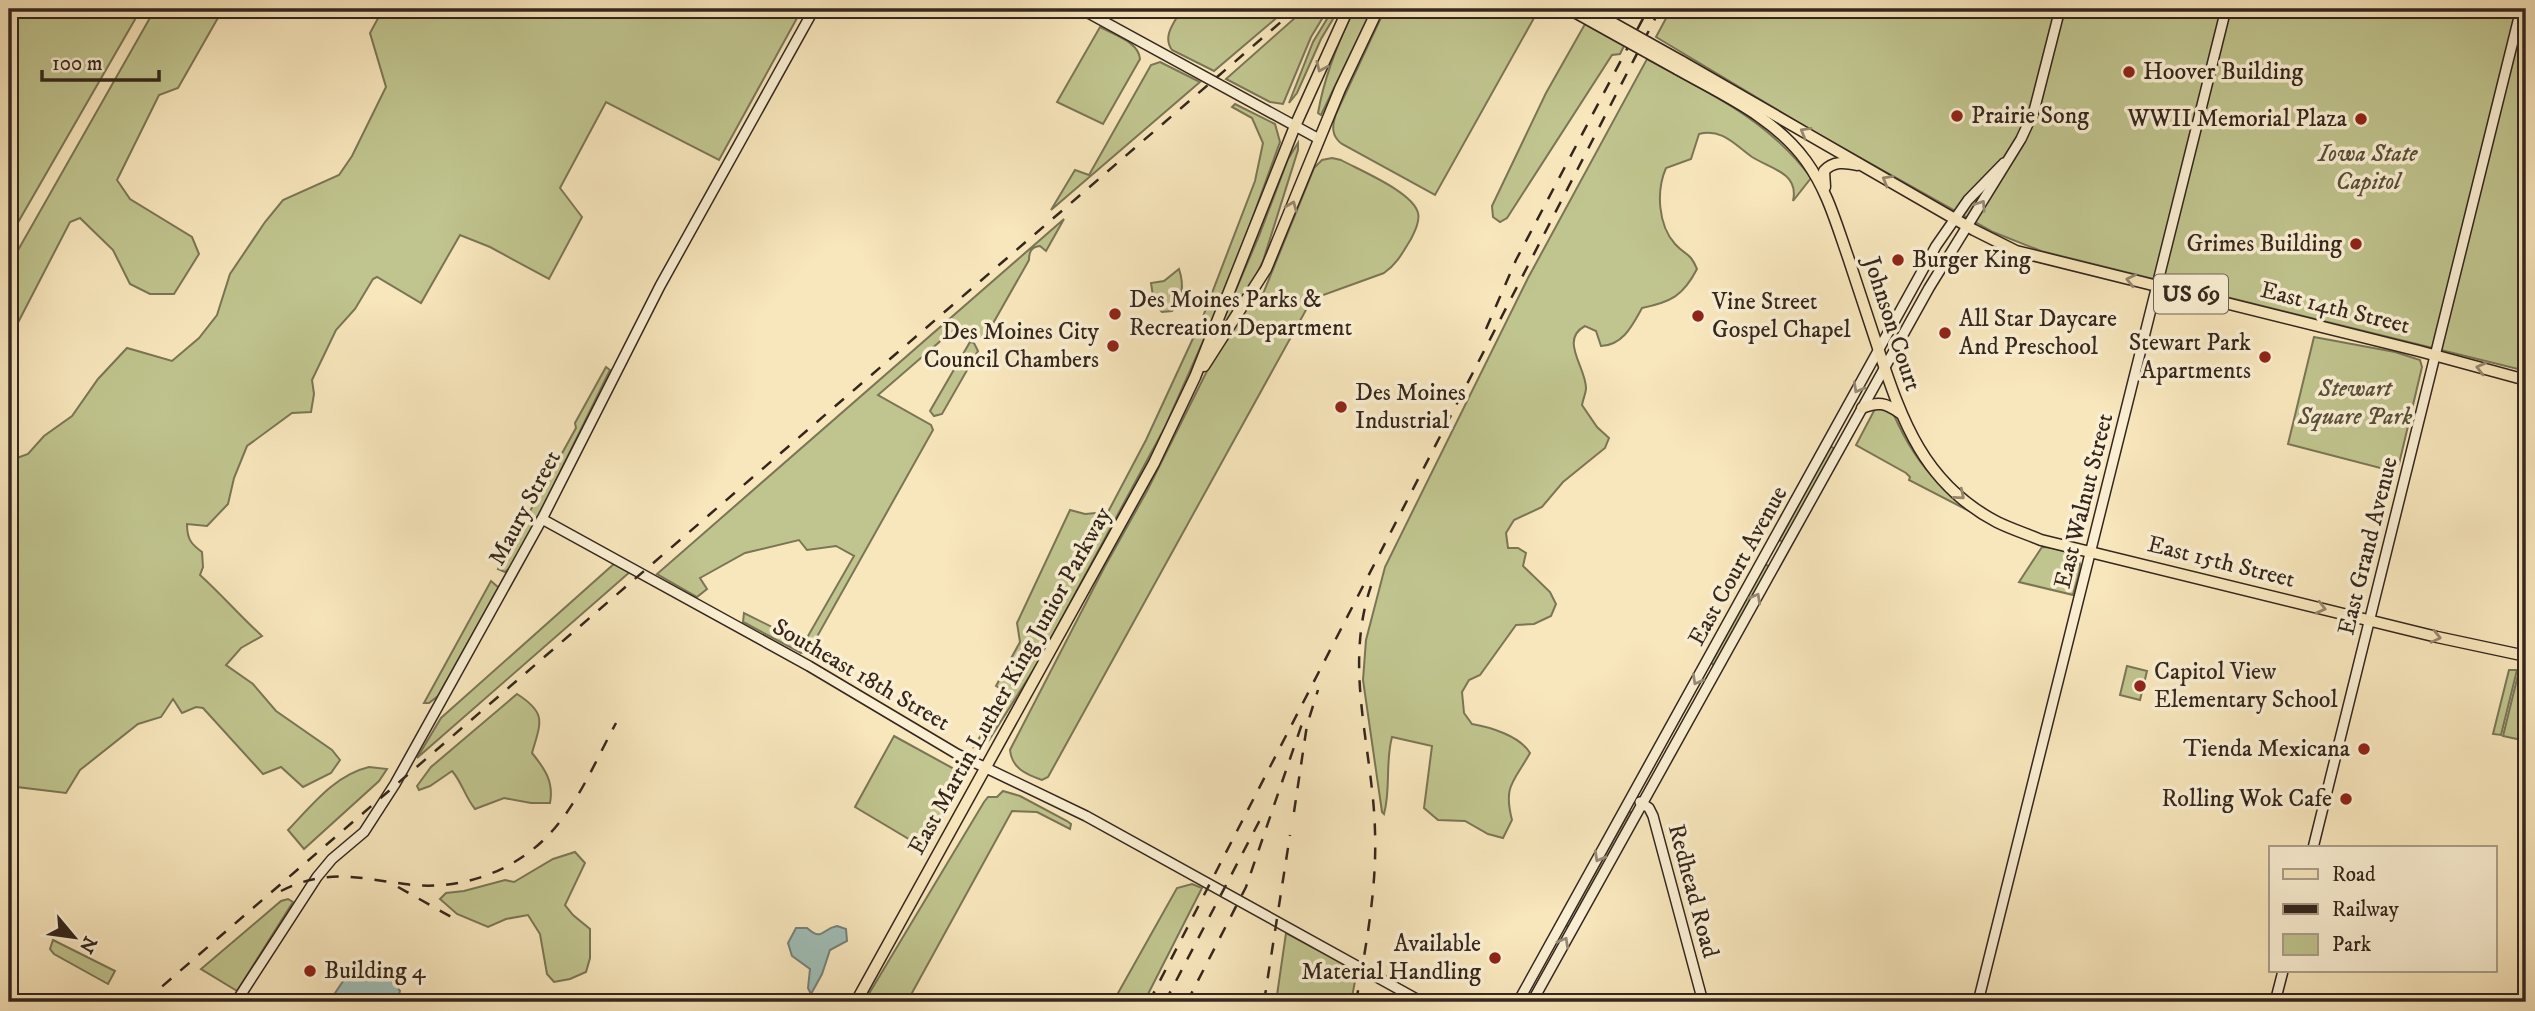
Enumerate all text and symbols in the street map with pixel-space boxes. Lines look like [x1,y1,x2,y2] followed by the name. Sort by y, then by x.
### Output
[42,38,159,82] scale bar
[52,51,103,77] text: 100 m
[2143,57,2304,87] place label: Hoover Building
[1315,60,1329,72] one-way arrow
[2121,64,2137,80] marker: Hoover Building
[1971,101,2089,131] place label: Prairie Song
[2127,104,2348,134] place label: WWII Memorial Plaza
[1949,108,1965,124] marker: Prairie Song
[2353,111,2369,127] marker: WWII Memorial Plaza
[1800,127,1812,140] one-way arrow
[2317,139,2418,197] park label: Iowa State Capitol
[1882,176,1895,189] one-way arrow
[1973,200,1985,213] one-way arrow
[1283,201,1297,213] one-way arrow
[2186,229,2342,259] place label: Grimes Building
[2348,236,2364,252] marker: Grimes Building
[1912,245,2031,275] place label: Burger King
[1856,251,1928,395] street label: Johnson Court
[1890,252,1906,268] marker: Burger King
[2125,274,2137,288] one-way arrow
[2154,274,2228,314] road number: US 69
[2257,275,2413,341] street label: East 14th Street
[1129,285,1352,343] place label: Des Moines Parks & Recreation Department
[1711,287,1852,345] place label: Vine Street Gospel Chapel
[1959,304,2117,362] place label: All Star Daycare And Preschool
[1107,306,1123,322] marker: Des Moines Parks & Recreation Department
[1690,308,1706,324] marker: Vine Street Gospel Chapel
[924,317,1100,375] place label: Des Moines City Council Chambers
[1937,325,1953,341] marker: All Star Daycare And Preschool
[2129,328,2251,386] place label: Stewart Park Apartments
[1105,338,1121,354] marker: Des Moines City Council Chambers
[2257,349,2273,365] marker: Stewart Park Apartments
[2475,362,2487,376] one-way arrow
[2297,374,2412,432] park label: Stewart Square Park
[1355,378,1466,436] place label: Des Moines Industrial
[1852,381,1866,393] one-way arrow
[1333,399,1349,415] marker: Des Moines Industrial
[2048,410,2120,592] street label: East Walnut Street
[482,445,568,571] street label: Maury Street
[2331,454,2405,638] street label: East Grand Avenue
[1682,481,1794,651] street label: East Court Avenue
[1951,487,1964,499] one-way arrow
[902,501,1119,860] street label: East Martin Luther King Junior Parkway
[2144,529,2298,595] street label: East 15th Street
[1748,592,1761,605] one-way arrow
[2315,600,2327,614] one-way arrow
[767,612,955,738] street label: Southeast 18th Street
[2430,629,2442,643] one-way arrow
[2154,657,2338,715] place label: Capitol View Elementary School
[1692,672,1706,685] one-way arrow
[2132,678,2148,694] marker: Capitol View Elementary School
[2183,734,2351,764] place label: Tienda Mexicana
[2356,741,2372,757] marker: Tienda Mexicana
[2162,784,2332,814] place label: Rolling Wok Cafe
[2338,791,2354,807] marker: Rolling Wok Cafe
[1661,821,1725,961] street label: Redhead Road
[2269,846,2496,972] legend
[1594,850,1607,863] one-way arrow
[2332,862,2376,888] text: Road
[2332,897,2400,923] text: Railway
[38,902,108,972] north arrow
[1301,929,1481,987] place label: Available Material Handling
[74,932,101,957] text: N
[2332,932,2372,958] text: Park
[1556,937,1569,950] one-way arrow
[1487,950,1503,966] marker: Available Material Handling
[324,956,427,986] place label: Building 4
[302,963,318,979] marker: Building 4

